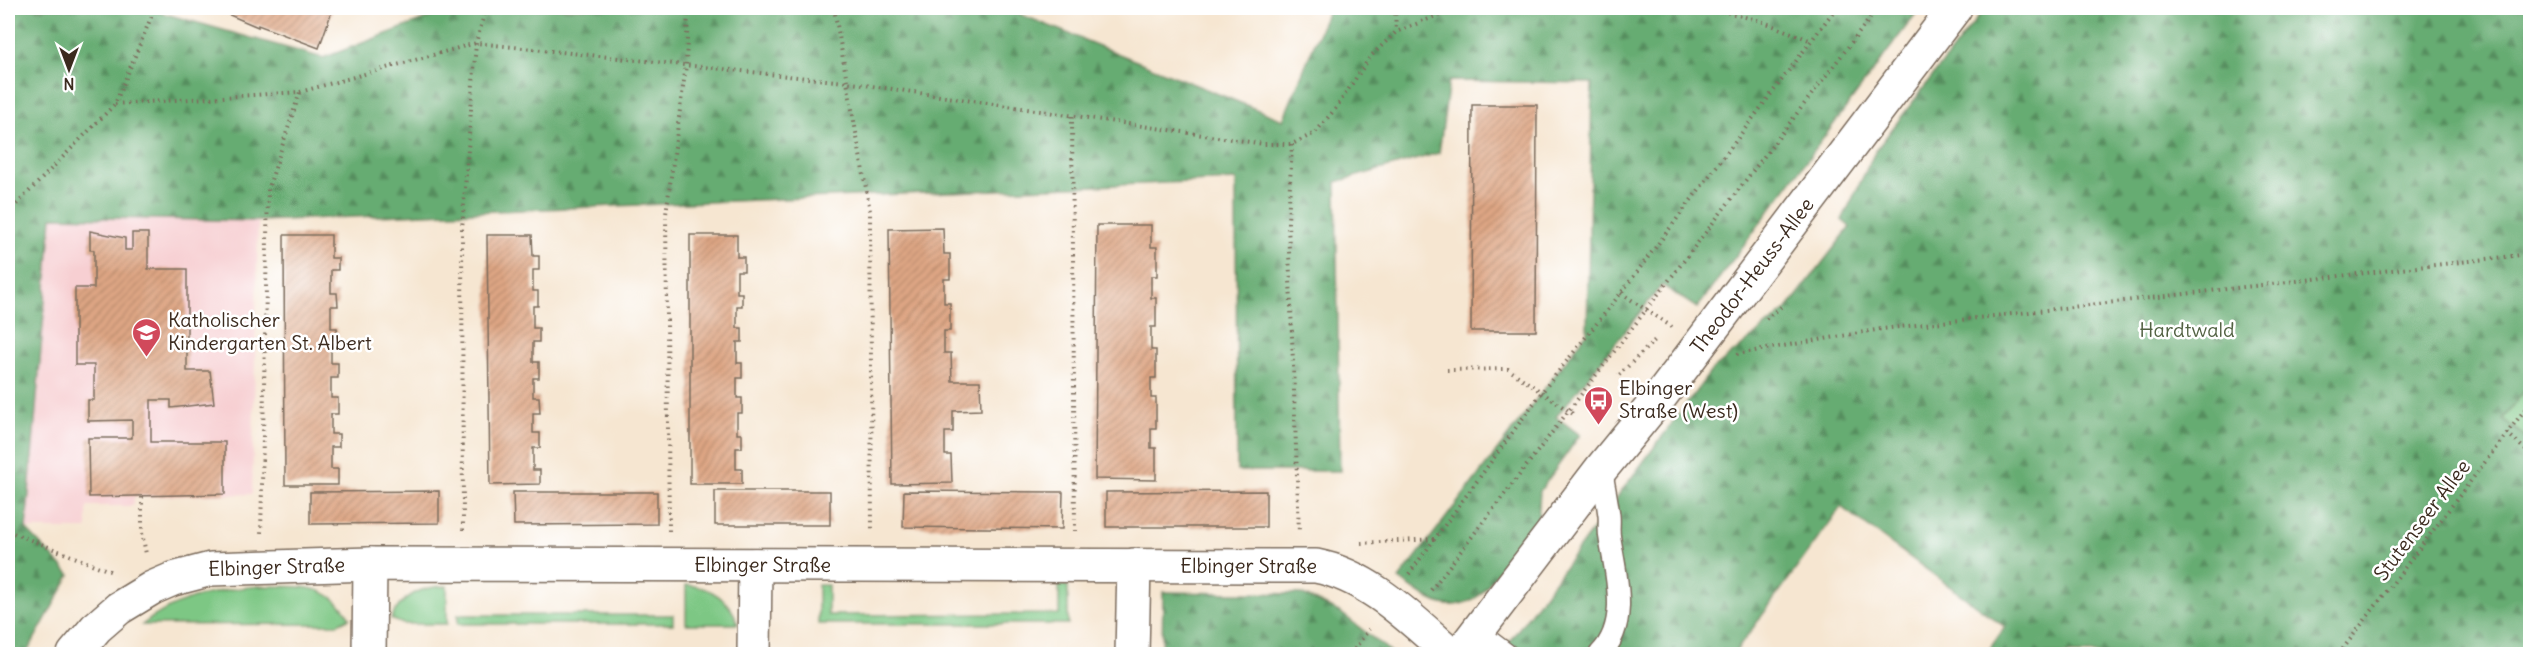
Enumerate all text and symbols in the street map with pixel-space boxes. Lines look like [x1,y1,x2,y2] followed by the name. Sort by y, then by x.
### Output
[39,39,99,99] north arrow
[63,74,75,94] text: N
[1684,192,1819,358] street label: Theodor-Heuss-Allee
[168,307,372,355] place label: Katholischer Kindergarten St. Albert
[131,316,163,358] school or university icon: Katholischer Kindergarten St. Albert
[2139,317,2235,342] park label: Hardtwald
[1619,375,1738,423] place label: Elbinger Straße (West)
[1582,384,1614,426] bus stop icon: Elbinger Straße (West)
[2368,454,2475,585] street label: Stutenseer Allee
[208,552,345,581] street label: Elbinger Straße
[694,552,831,577] street label: Elbinger Straße
[1180,553,1317,578] street label: Elbinger Straße

